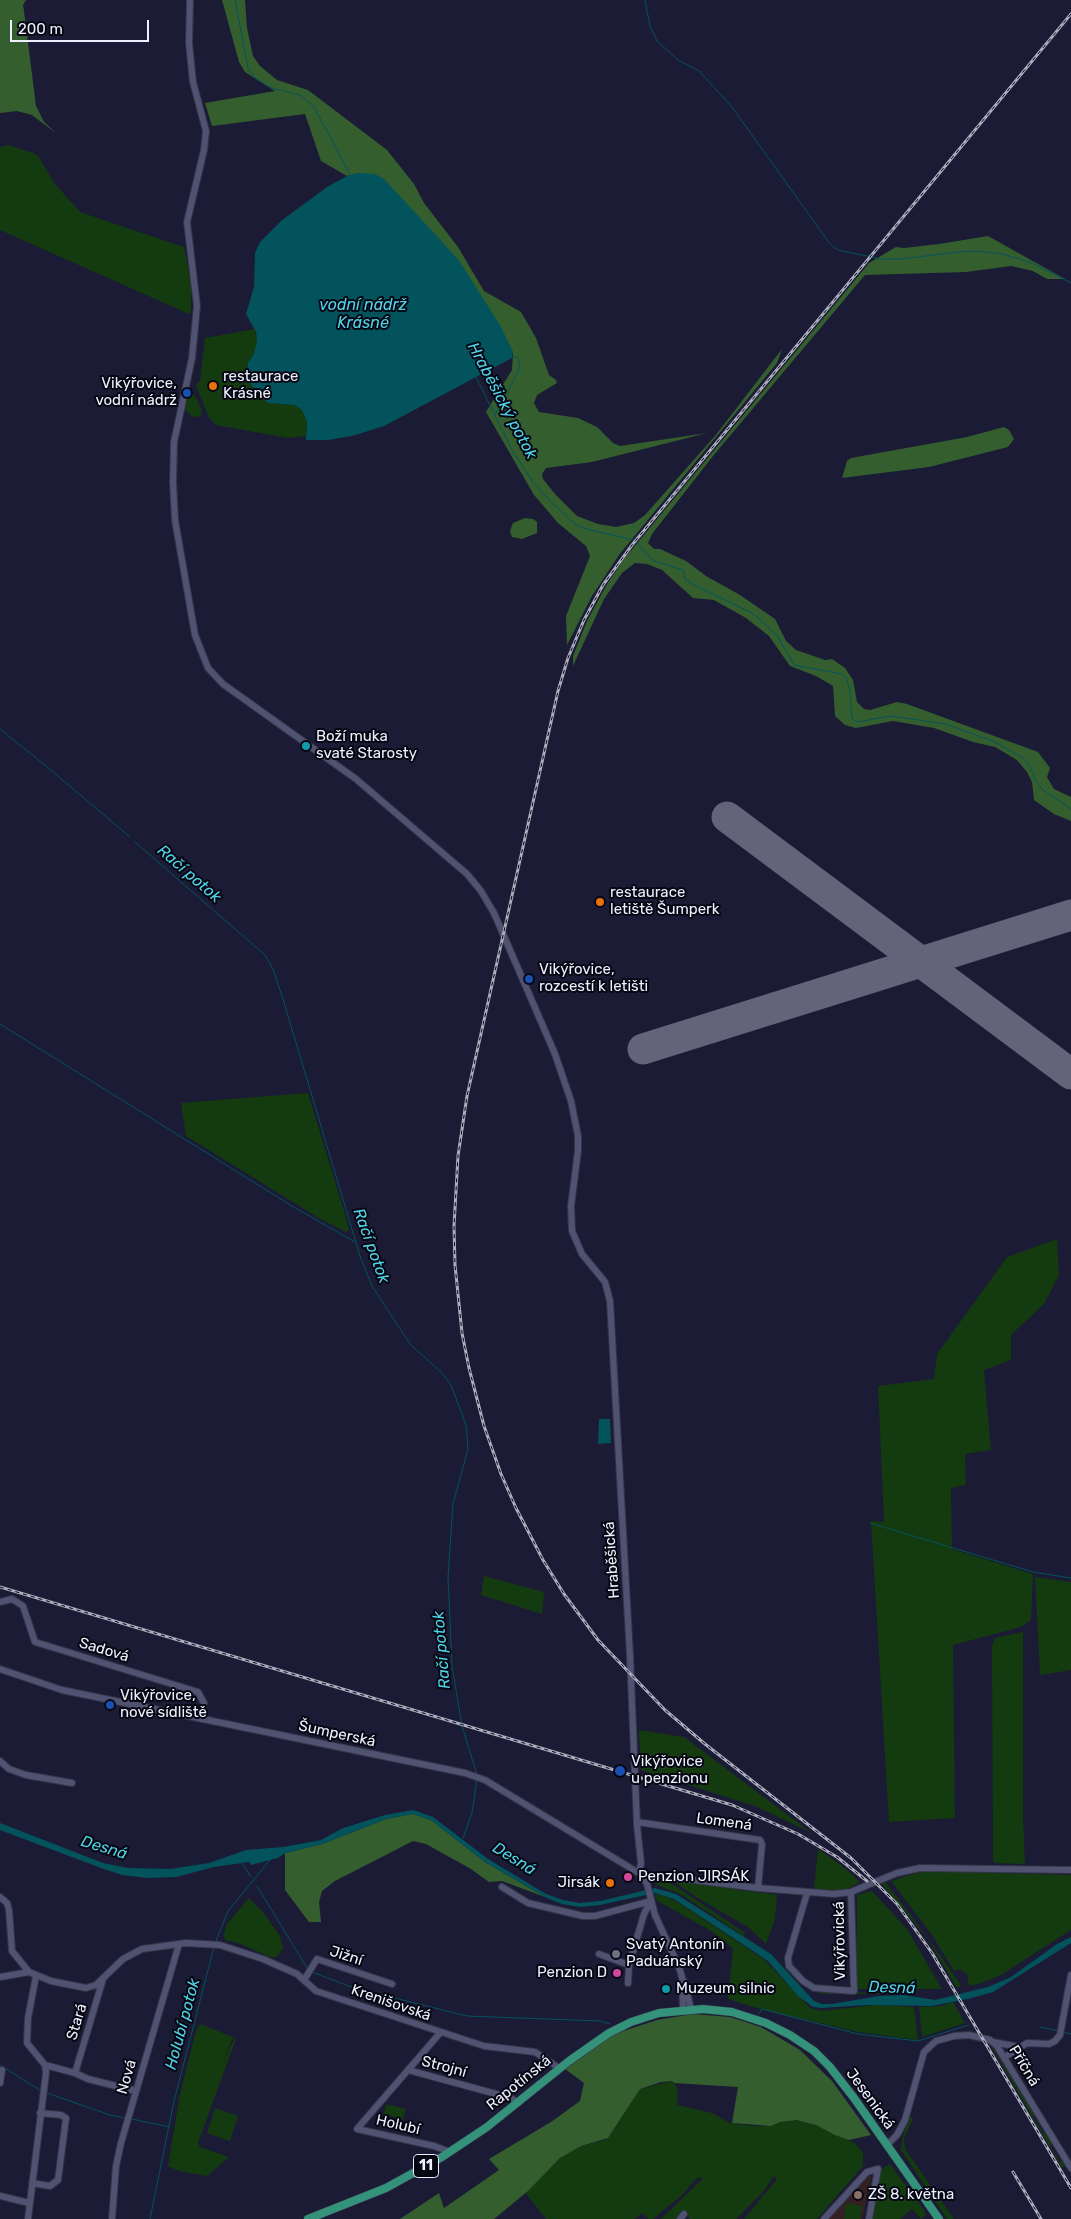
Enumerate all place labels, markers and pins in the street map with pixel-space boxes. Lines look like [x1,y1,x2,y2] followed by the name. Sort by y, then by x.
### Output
[223,368,298,403] place label: restaurace Krásné
[95,375,177,410] place label: Vikýřovice, vodní nádrž
[207,380,219,392] marker: restaurace Krásné
[181,387,193,399] marker: Vikýřovice, vodní nádrž
[316,728,417,763] place label: Boží muka svaté Starosty
[300,740,312,752] marker: Boží muka svaté Starosty
[610,884,720,919] place label: restaurace letiště Šumperk
[594,896,606,908] marker: restaurace letiště Šumperk
[539,961,648,996] place label: Vikýřovice, rozcestí k letišti
[523,973,535,985] marker: Vikýřovice, rozcestí k letišti
[120,1687,207,1722] place label: Vikýřovice, nové sídliště
[104,1699,116,1711] marker: Vikýřovice, nové sídliště
[631,1753,708,1788] place label: Vikýřovice u penzionu
[613,1764,627,1778] marker: Vikýřovice u penzionu
[638,1868,749,1886] place label: Penzion JIRSÁK
[622,1871,634,1883] marker: Penzion JIRSÁK
[557,1874,600,1892] place label: Jirsák
[604,1877,616,1889] marker: Jirsák
[626,1936,725,1971] place label: Svatý Antonín Paduánský
[610,1948,622,1960] marker: Svatý Antonín Paduánský
[537,1964,607,1982] place label: Penzion D
[611,1967,623,1979] marker: Penzion D
[676,1980,775,1998] place label: Muzeum silnic
[660,1983,672,1995] marker: Muzeum silnic
[868,2186,954,2204] place label: ZŠ 8. května
[852,2189,864,2201] marker: ZŠ 8. května

